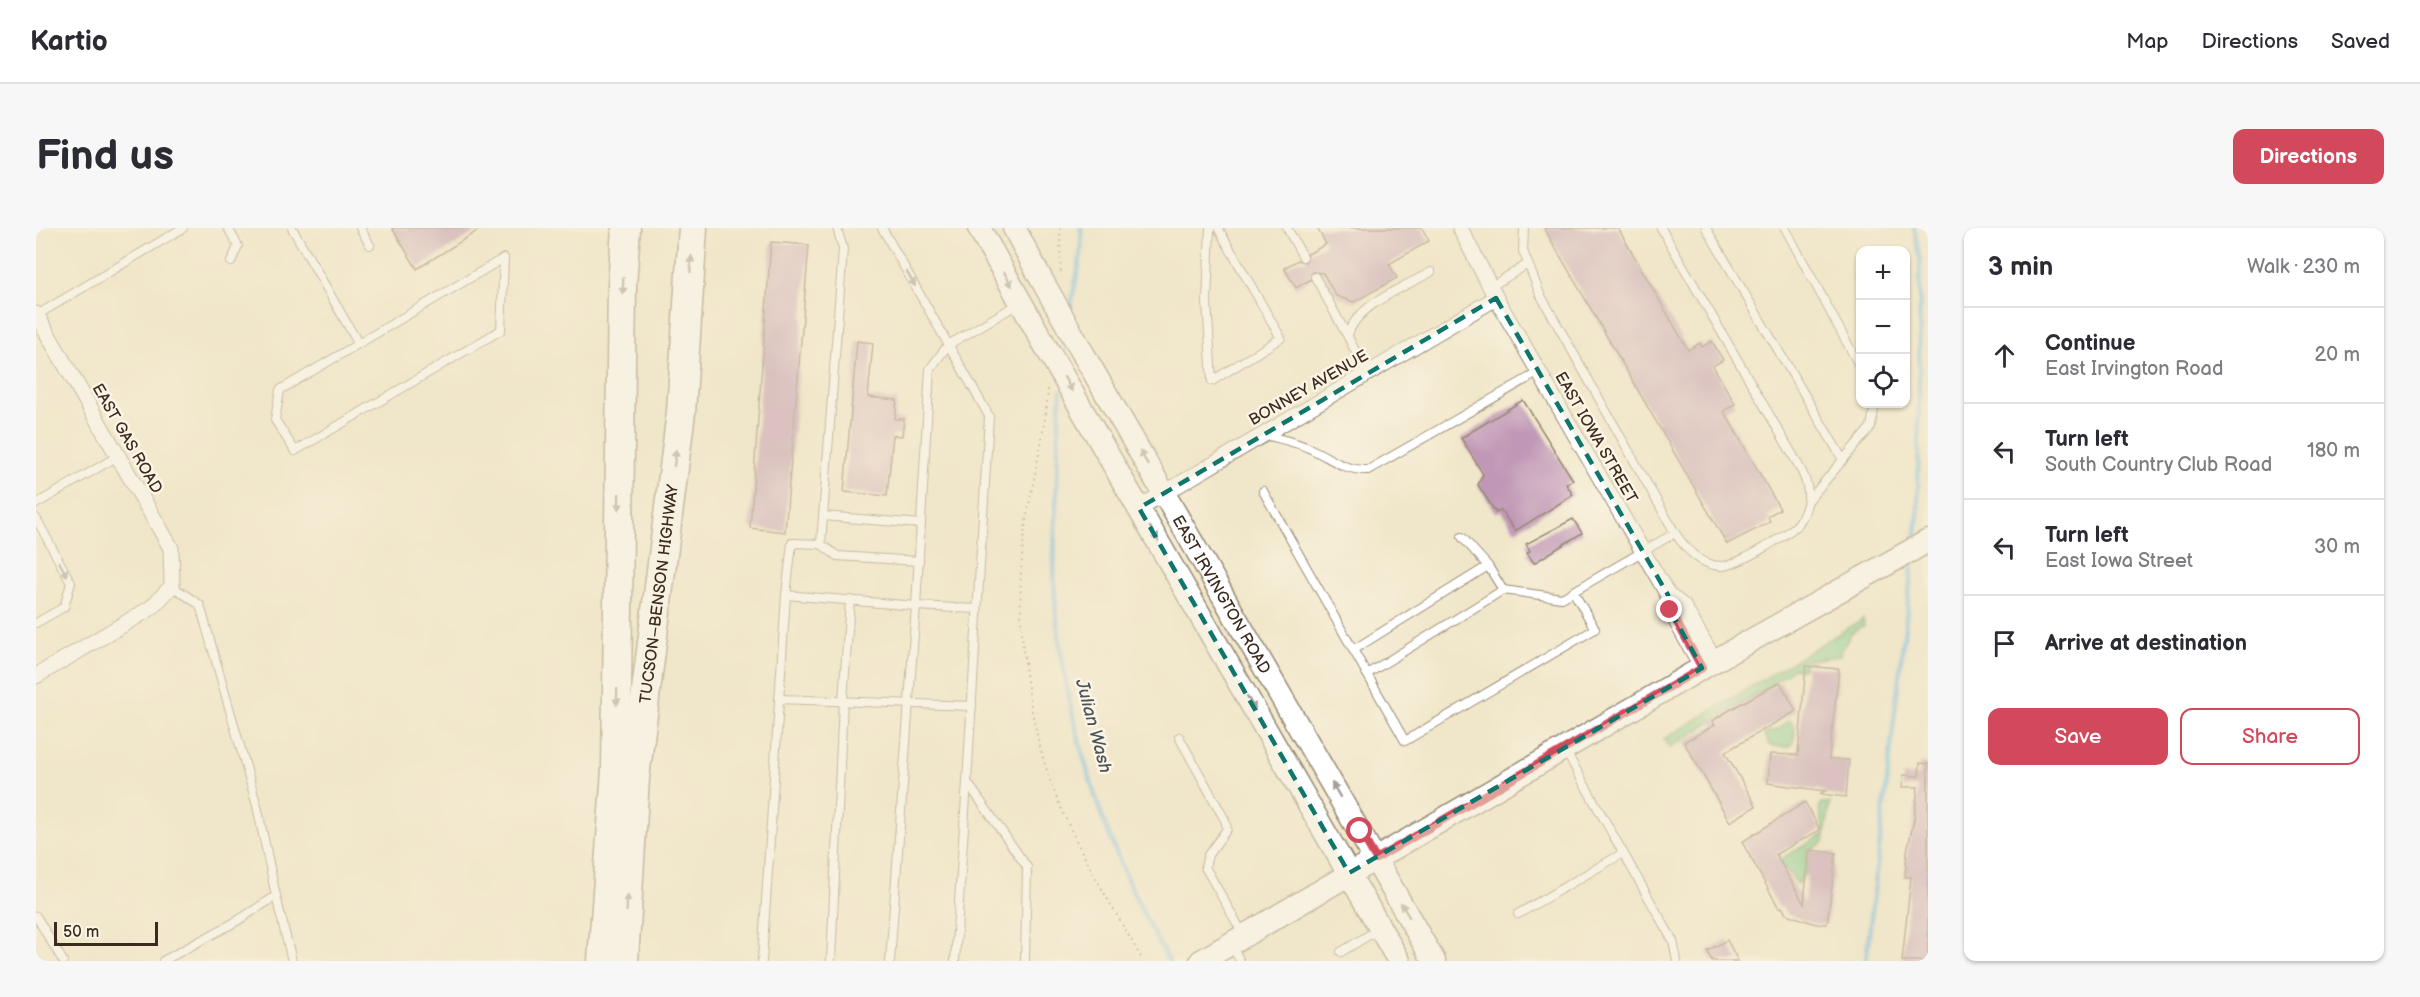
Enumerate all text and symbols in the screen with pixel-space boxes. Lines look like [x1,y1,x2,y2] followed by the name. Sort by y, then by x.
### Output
[30,25,108,58] text: Kartio
[2126,29,2169,54] text: Map
[2202,29,2298,54] text: Directions
[2331,29,2390,54] text: Saved
[2233,129,2384,184] button: Directions
[36,131,174,182] text: Find us
[1856,246,1910,408] map controls
[1856,246,1910,300] button: +
[1988,252,2053,283] text: 3 min
[686,255,695,274] one-way arrow
[2247,255,2360,279] text: Walk · 230 m
[906,271,916,288] one-way arrow
[1002,271,1013,287] one-way arrow
[618,277,627,296] one-way arrow
[1856,300,1910,354] button: −
[2045,330,2135,357] text: Continue
[1988,339,2021,372] icon: ahead
[2315,343,2360,367] text: 20 m
[1246,346,1372,430] street label: BONNEY AVENUE
[1856,354,1910,408] button: locate
[2045,357,2223,381] text: East Irvington Road
[1550,369,1641,507] street label: EAST IOWA STREET
[1062,376,1072,393] one-way arrow
[88,380,166,497] street label: EAST GAS ROAD
[2045,426,2129,453] text: Turn left
[1988,435,2021,468] icon: left
[2307,439,2360,463] text: 180 m
[671,449,680,468] one-way arrow
[1139,449,1149,466] one-way arrow
[2045,453,2272,477] text: South Country Club Road
[636,483,683,705] street label: TUCSON–BENSON HIGHWAY
[615,493,624,512] one-way arrow
[1168,512,1274,678] street label: EAST IRVINGTON ROAD
[2045,522,2129,549] text: Turn left
[1149,526,1159,543] one-way arrow
[1988,531,2021,564] icon: left
[2314,535,2360,559] text: 30 m
[2045,549,2193,573] text: East Iowa Street
[59,561,68,578] one-way arrow
[1656,596,1682,622] route end
[1988,627,2021,660] icon: arrive
[2045,630,2247,657] text: Arrive at destination
[1071,676,1116,775] water label: Julian Wash
[612,688,622,707] one-way arrow
[1246,695,1256,712] one-way arrow
[1988,708,2168,765] button: Save
[2180,708,2360,765] button: Share
[1331,782,1342,798] one-way arrow
[1346,817,1372,843] route start
[623,893,632,912] one-way arrow
[1400,902,1411,918] one-way arrow
[54,919,158,946] scale bar
[63,923,99,942] text: 50 m

